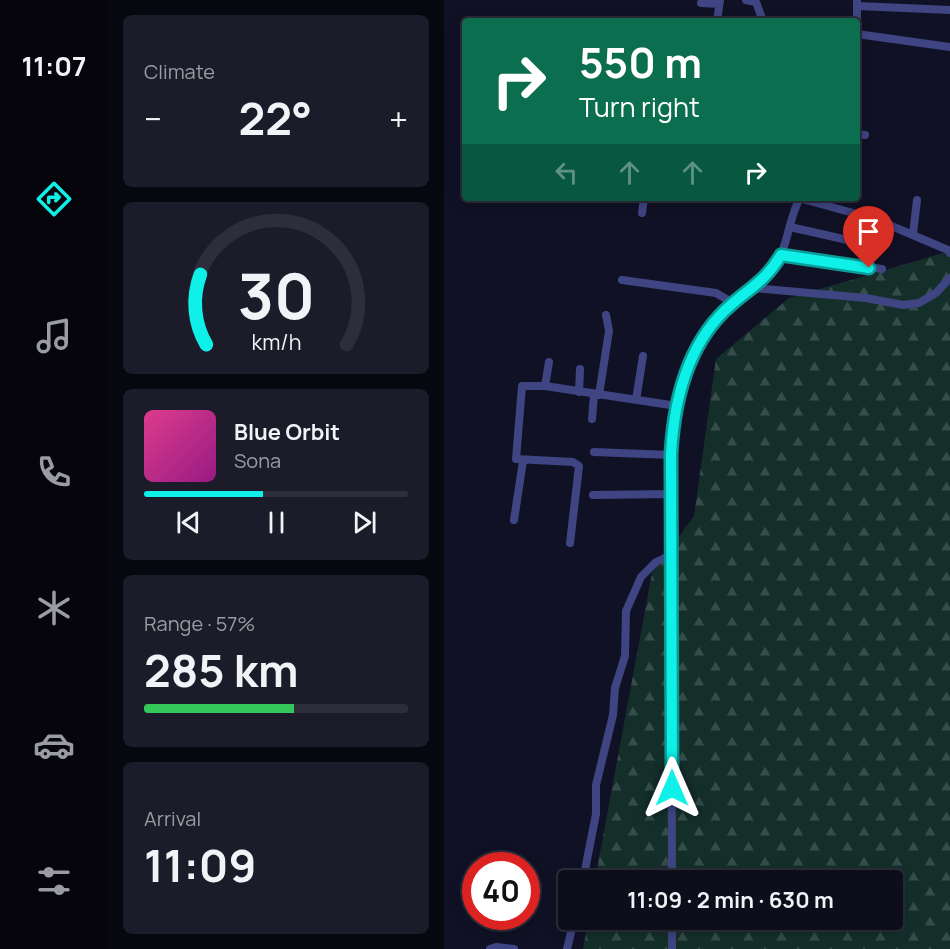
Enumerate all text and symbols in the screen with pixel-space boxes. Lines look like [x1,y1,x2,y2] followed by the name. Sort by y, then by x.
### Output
[579,33,702,91] text: 550 m
[480,42,558,120] icon: right
[21,47,87,84] text: 11:07
[144,58,215,85] text: Climate
[238,87,312,149] text: 22°
[579,88,700,125] text: Turn right
[144,96,162,141] text: −
[389,96,408,141] text: +
[550,156,583,189] icon: left
[613,156,646,189] icon: ahead
[676,156,709,189] icon: ahead
[739,156,772,189] icon: right
[33,178,75,220] icon: directions
[843,206,894,268] pin
[852,215,885,248] icon: arrive
[237,252,315,338] text: 30
[33,315,75,357] icon: music
[251,327,301,356] text: km/h
[234,417,340,447] text: Blue Orbit
[234,447,281,474] text: Sona
[33,451,75,493] icon: phone
[172,506,205,539] icon: previous
[260,506,293,539] icon: pause
[348,506,381,539] icon: next
[33,587,75,629] icon: climate
[144,610,255,637] text: Range · 57%
[144,639,298,701] text: 285 km
[33,724,75,766] icon: car
[640,756,704,820] position arrow
[144,805,201,832] text: Arrival
[144,834,256,896] text: 11:09
[462,852,540,930] speed limit sign: 40
[33,860,75,902] icon: filters
[627,885,834,915] text: 11:09 · 2 min · 630 m

